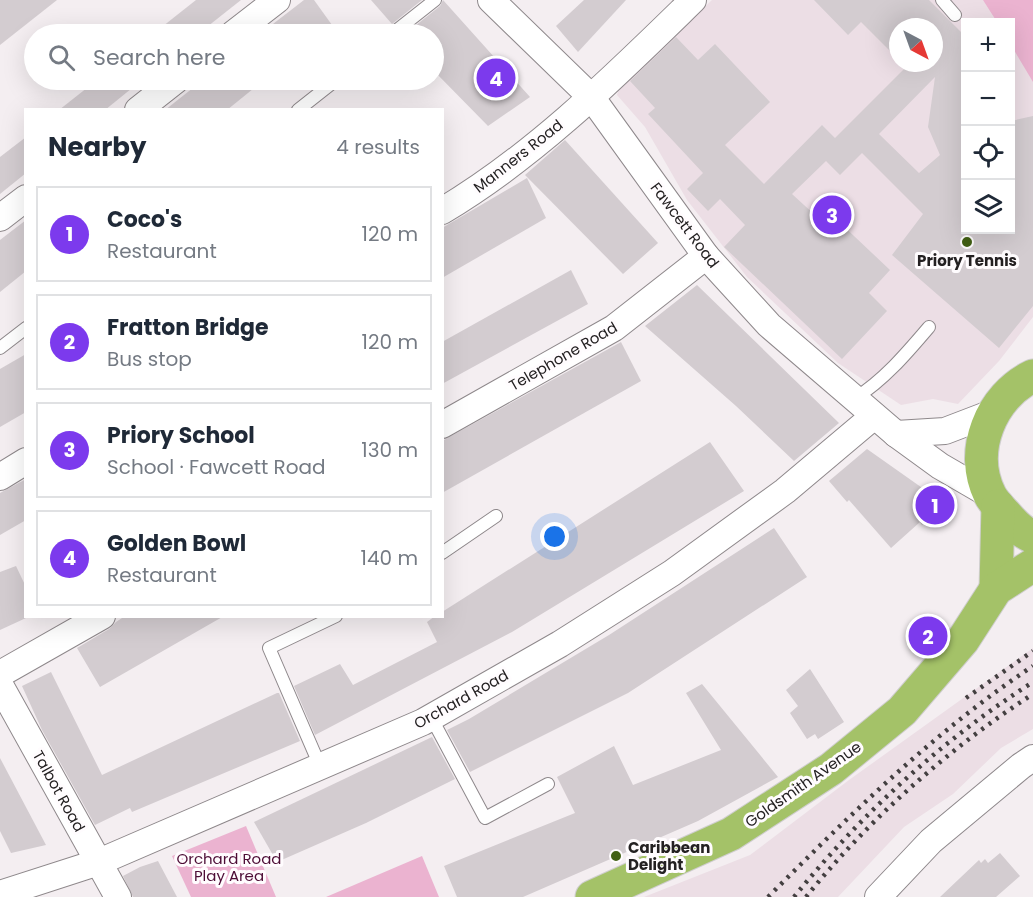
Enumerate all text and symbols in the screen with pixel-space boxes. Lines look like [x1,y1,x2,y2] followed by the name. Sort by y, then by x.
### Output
[889,18,943,72] north arrow
[961,18,1015,234] map controls
[961,18,1015,72] button: +
[24,24,444,90] search box
[45,41,78,74] icon: search
[93,42,226,73] text: Search here
[476,56,516,100] pin: 4
[961,72,1015,126] button: −
[469,114,567,198] street label: Manners Road
[961,126,1015,180] button: locate
[48,129,146,165] text: Nearby
[336,133,420,161] text: 4 results
[646,178,724,272] street label: Fawcett Road
[961,180,1015,234] button: layers
[812,192,852,238] pin: 3
[107,204,182,235] text: Coco's
[66,220,73,248] text: 1
[362,220,418,248] text: 120 m
[960,235,974,249] marker: Priory Tennis
[107,237,217,265] text: Restaurant
[917,250,1017,271] place label: Priory Tennis
[107,312,269,343] text: Fratton Bridge
[505,316,621,396] street label: Telephone Road
[64,328,75,356] text: 2
[362,328,418,356] text: 120 m
[107,345,192,373] text: Bus stop
[107,420,255,451] text: Priory School
[63,436,76,464] text: 3
[361,436,418,464] text: 130 m
[107,453,326,481] text: School · Fawcett Road
[916,482,954,528] pin: 1
[540,522,569,551] your location
[107,528,246,559] text: Golden Bowl
[63,544,76,572] text: 4
[361,544,418,572] text: 140 m
[107,561,217,589] text: Restaurant
[908,614,948,658] pin: 2
[410,664,512,734] street label: Orchard Road
[741,736,865,832] street label: Goldsmith Avenue
[28,746,90,836] street label: Talbot Road
[628,837,710,875] place label: Caribbean Delight
[177,848,281,886] park label: Orchard Road Play Area
[609,849,623,863] marker: Caribbean Delight

